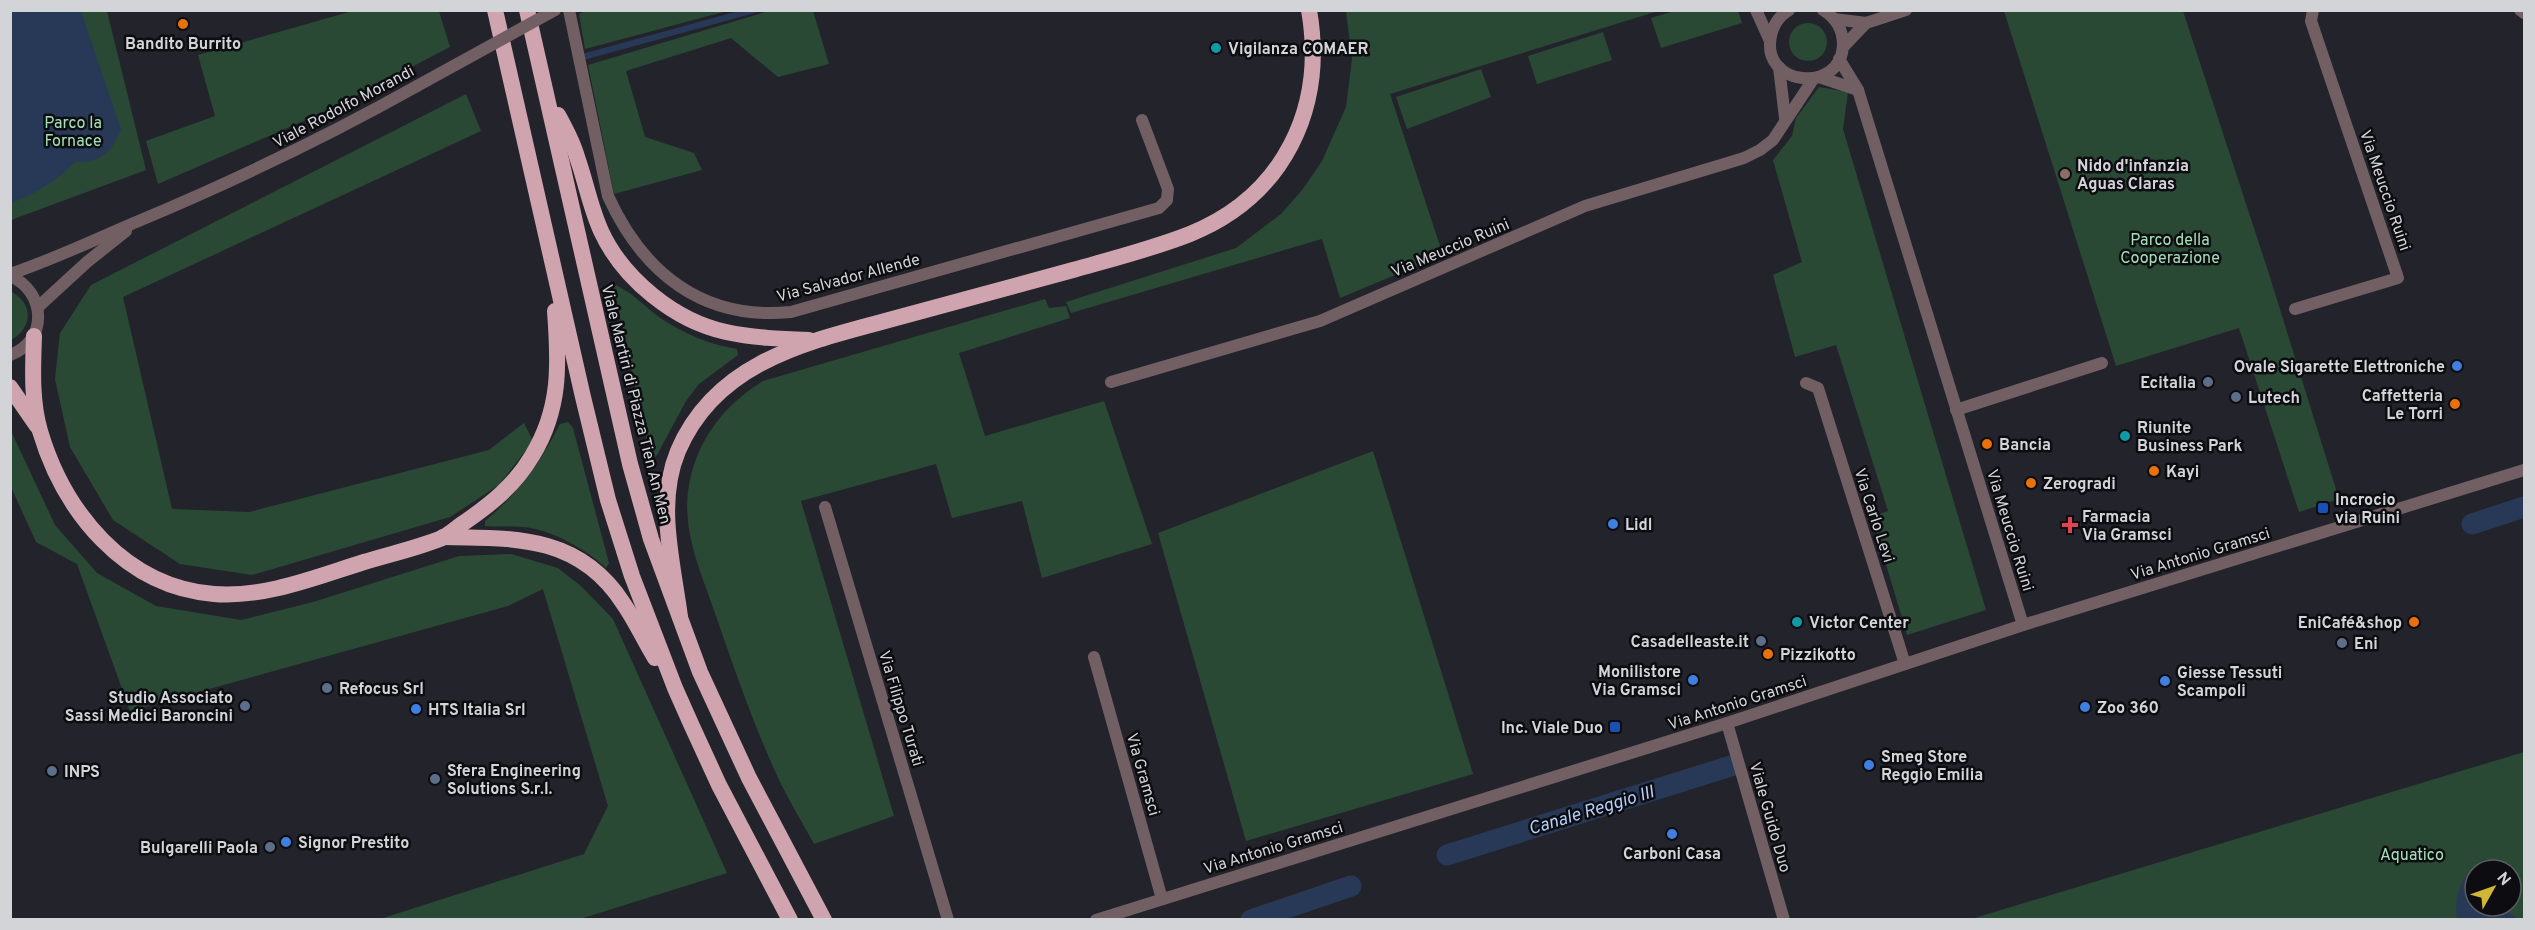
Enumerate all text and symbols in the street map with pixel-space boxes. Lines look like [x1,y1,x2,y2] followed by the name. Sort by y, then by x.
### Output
[176,17,190,31] marker: Bandito Burrito
[125,35,241,55] place label: Bandito Burrito
[1228,40,1368,60] place label: Vigilanza COMAER
[1209,41,1223,55] marker: Vigilanza COMAER
[270,62,418,153] street label: Viale Rodolfo Morandi
[44,114,102,152] park label: Parco la Fornace
[2354,128,2414,254] street label: Via Meuccio Ruini
[2077,157,2189,195] place label: Nido d'infanzia Aguas Claras
[2058,167,2072,181] marker: Nido d'infanzia Aguas Claras
[1389,215,1513,283] street label: Via Meuccio Ruini
[2120,231,2220,269] park label: Parco della Cooperazione
[775,250,922,308] street label: Via Salvador Allende
[596,283,675,526] street label: Viale Martiri di Piazza Tien An Men
[2234,358,2445,378] place label: Ovale Sigarette Elettroniche
[2450,359,2464,373] marker: Ovale Sigarette Elettroniche
[2140,374,2196,394] place label: Ecitalia
[2201,375,2215,389] marker: Ecitalia
[2362,387,2443,425] place label: Caffetteria Le Torri
[2248,389,2300,409] place label: Lutech
[2229,390,2243,404] marker: Lutech
[2448,397,2462,411] marker: Caffetteria Le Torri
[2137,419,2242,457] place label: Riunite Business Park
[2118,429,2132,443] marker: Riunite Business Park
[1999,436,2051,456] place label: Bancia
[1980,437,1994,451] marker: Bancia
[2166,463,2199,483] place label: Kayi
[2147,464,2161,478] marker: Kayi
[1848,466,1898,565] street label: Via Carlo Levi
[1981,467,2037,594] street label: Via Meuccio Ruini
[2043,475,2116,495] place label: Zerogradi
[2024,476,2038,490] marker: Zerogradi
[2335,491,2400,529] place label: Incrocio via Ruini
[2316,501,2330,515] marker: Incrocio via Ruini
[2082,508,2172,546] place label: Farmacia Via Gramsci
[1625,516,1652,536] place label: Lidl
[1606,517,1620,531] marker: Lidl
[2063,518,2077,532] marker: Farmacia Via Gramsci
[2128,524,2273,586] street label: Via Antonio Gramsci
[1809,614,1909,634] place label: Victor Center
[2298,614,2402,634] place label: EniCafé&shop
[1790,615,1804,629] marker: Victor Center
[2407,615,2421,629] marker: EniCafé&shop
[1631,633,1749,653] place label: Casadelleaste.it
[1754,634,1768,648] marker: Casadelleaste.it
[2354,635,2378,655] place label: Eni
[2335,636,2349,650] marker: Eni
[1780,646,1856,666] place label: Pizzikotto
[1761,647,1775,661] marker: Pizzikotto
[873,648,927,769] street label: Via Filippo Turati
[1591,663,1681,701] place label: Monilistore Via Gramsci
[2177,664,2282,702] place label: Giesse Tessuti Scampoli
[1666,672,1809,736] street label: Via Antonio Gramsci
[1686,673,1700,687] marker: Monilistore Via Gramsci
[2158,674,2172,688] marker: Giesse Tessuti Scampoli
[339,680,424,700] place label: Refocus Srl
[320,681,334,695] marker: Refocus Srl
[65,689,233,727] place label: Studio Associato Sassi Medici Baroncini
[238,699,252,713] marker: Studio Associato Sassi Medici Baroncini
[2097,699,2159,719] place label: Zoo 360
[2078,700,2092,714] marker: Zoo 360
[428,701,526,721] place label: HTS Italia Srl
[409,702,423,716] marker: HTS Italia Srl
[1501,719,1603,739] place label: Inc. Viale Duo
[1608,720,1622,734] marker: Inc. Viale Duo
[1121,731,1163,818] street label: Via Gramsci
[1881,748,1983,786] place label: Smeg Store Reggio Emilia
[1862,758,1876,772] marker: Smeg Store Reggio Emilia
[1744,760,1794,875] street label: Viale Guido Duo
[447,762,581,800] place label: Sfera Engineering Solutions S.r.l.
[64,763,100,783] place label: INPS
[45,764,59,778] marker: INPS
[428,772,442,786] marker: Sfera Engineering Solutions S.r.l.
[1526,781,1658,841] water label: Canale Reggio III
[1201,818,1346,880] street label: Via Antonio Gramsci
[1665,827,1679,841] marker: Carboni Casa
[298,834,409,854] place label: Signor Prestito
[279,835,293,849] marker: Signor Prestito
[140,839,258,859] place label: Bulgarelli Paola
[263,840,277,854] marker: Bulgarelli Paola
[1623,845,1721,865] place label: Carboni Casa
[2380,846,2444,866] park label: Aquatico
[2463,858,2523,918] north arrow
[2492,869,2514,890] text: N

